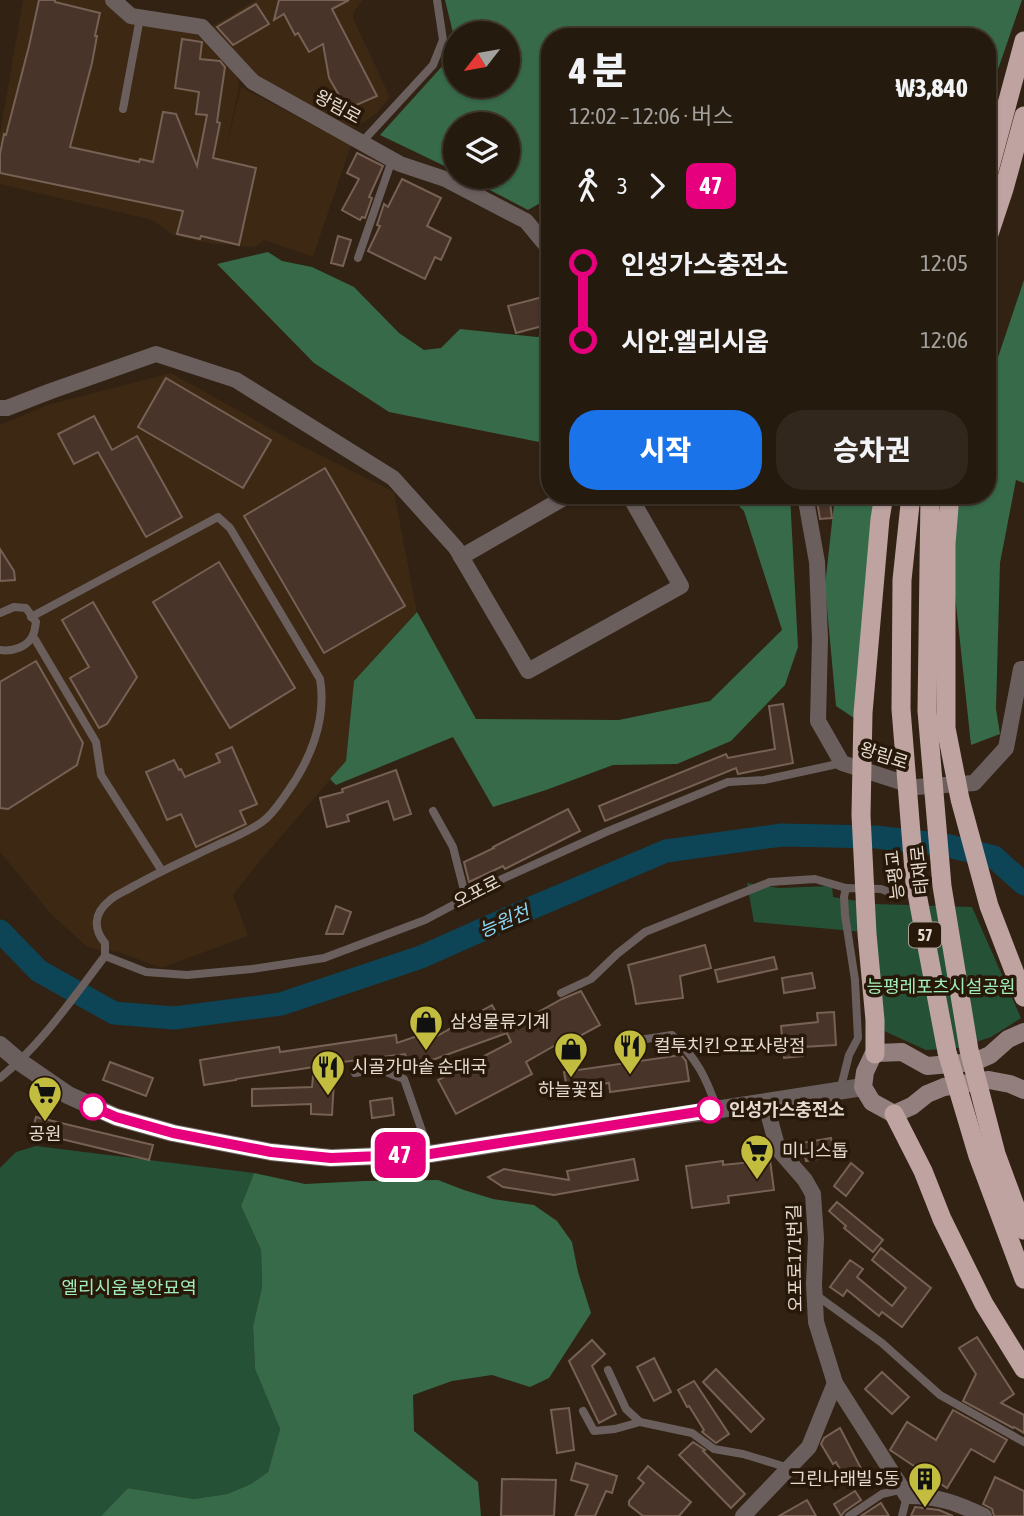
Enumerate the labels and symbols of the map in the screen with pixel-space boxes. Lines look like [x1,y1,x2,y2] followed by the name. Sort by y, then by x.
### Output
[443,21,520,98] north arrow
[311,85,365,128] street label: 왕림로
[857,738,911,773] street label: 왕림로
[906,844,933,896] street label: 태재로
[881,849,908,901] street label: 능평교
[450,871,504,912] street label: 오포로
[476,900,534,941] water label: 능원천
[909,923,941,948] road number: 57
[866,976,1016,997] park label: 능평레포츠시설공원
[407,1003,445,1052] shop icon: 삼성물류기계
[450,1011,549,1032] place label: 삼성물류기계
[611,1027,649,1076] restaurant icon: 컬투치킨 오포사랑점
[552,1030,590,1079] shop icon: 하늘꽃집
[654,1035,806,1056] place label: 컬투치킨 오포사랑점
[309,1048,347,1097] restaurant icon: 시골가마솥 순대국
[352,1056,487,1077] place label: 시골가마솥 순대국
[26,1074,64,1123] supermarket icon: 공원
[538,1079,604,1100] place label: 하늘꽃집
[80,1094,106,1120] unlabelled marker
[697,1097,723,1123] marker: 인성가스충전소
[729,1099,845,1120] place label: 인성가스충전소
[28,1123,62,1144] place label: 공원
[368,1132,432,1178] line badge: 47
[738,1132,776,1181] supermarket icon: 미니스톱
[782,1140,848,1161] place label: 미니스톱
[783,1204,806,1312] street label: 오포로171번길
[62,1277,196,1298] park label: 엘리시움 봉안묘역
[906,1460,944,1509] building icon: 그린나래빌 5동
[790,1468,900,1489] place label: 그린나래빌 5동

